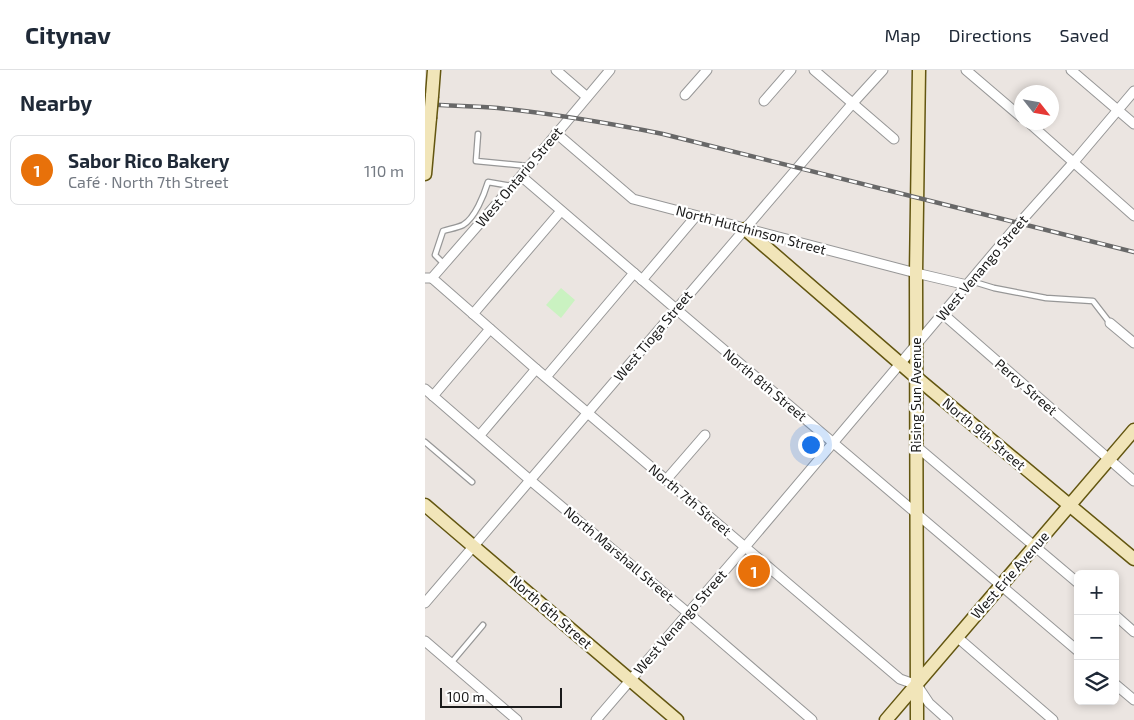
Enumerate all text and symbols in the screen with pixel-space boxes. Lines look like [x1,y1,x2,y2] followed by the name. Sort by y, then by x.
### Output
[25,20,111,49] text: Citynav
[884,24,921,46] text: Map
[949,24,1032,46] text: Directions
[1060,24,1109,46] text: Saved
[1014,85,1059,130] north arrow
[20,90,92,115] text: Nearby
[472,123,566,230] street label: West Ontario Street
[68,149,230,172] text: Sabor Rico Bakery
[34,161,40,180] text: 1
[364,161,404,180] text: 110 m
[68,172,229,191] text: Café · North 7th Street
[674,201,828,258] street label: North Hutchinson Street
[932,211,1031,324] street label: West Venango Street
[610,287,695,384] street label: West Tioga Street
[907,337,924,453] street label: Rising Sun Avenue
[720,345,811,425] street label: North 8th Street
[992,355,1061,418] street label: Percy Street
[939,394,1029,473] street label: North 9th Street
[798,432,824,458] your location
[646,460,735,539] street label: North 7th Street
[561,503,678,605] street label: North Marshall Street
[967,527,1052,622] street label: West Erie Avenue
[738,552,770,590] pin: 1
[630,566,730,677] street label: West Venango Street
[1074,570,1119,705] map controls
[1074,570,1119,615] button: +
[507,571,596,652] street label: North 6th Street
[1074,615,1119,660] button: −
[1074,660,1119,705] button: layers
[440,685,563,708] scale bar
[447,688,485,705] text: 100 m

